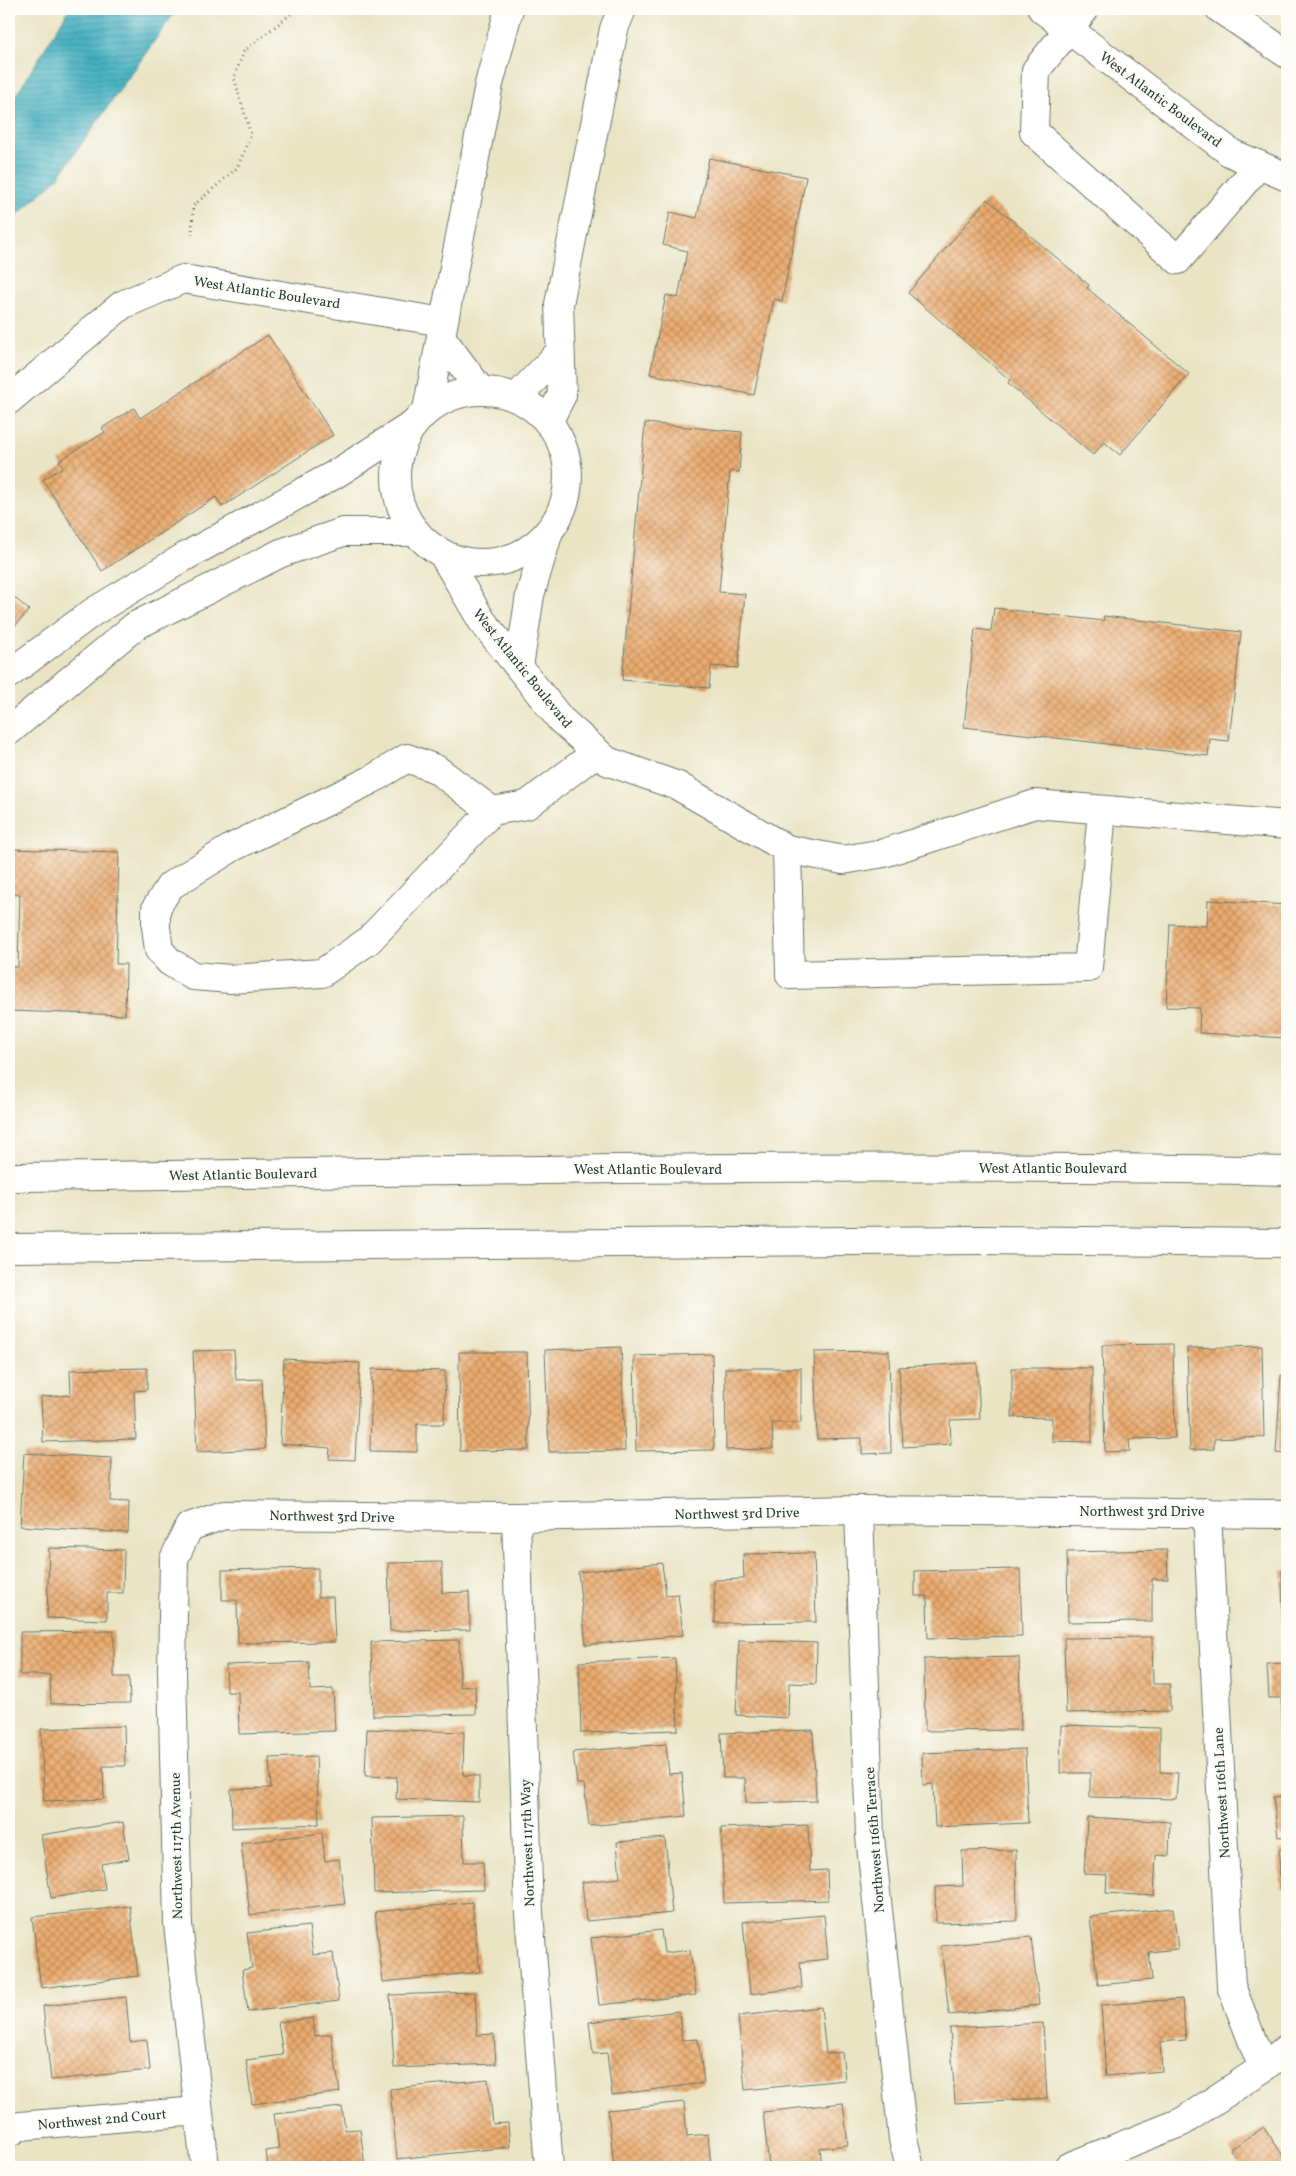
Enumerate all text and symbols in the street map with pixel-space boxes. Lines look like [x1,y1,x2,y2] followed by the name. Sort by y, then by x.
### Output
[1095,48,1225,153] street label: West Atlantic Boulevard
[192,272,342,314] street label: West Atlantic Boulevard
[468,605,576,733] street label: West Atlantic Boulevard
[979,1160,1127,1179] street label: West Atlantic Boulevard
[574,1161,722,1180] street label: West Atlantic Boulevard
[169,1165,317,1186] street label: West Atlantic Boulevard
[1079,1503,1205,1522] street label: Northwest 3rd Drive
[674,1504,800,1525] street label: Northwest 3rd Drive
[269,1507,395,1528] street label: Northwest 3rd Drive
[1210,1727,1235,1859] street label: Northwest 116th Lane
[861,1766,890,1914] street label: Northwest 116th Terrace
[167,1772,188,1920] street label: Northwest 117th Avenue
[517,1778,540,1907] street label: Northwest 117th Way
[37,2105,167,2136] street label: Northwest 2nd Court

